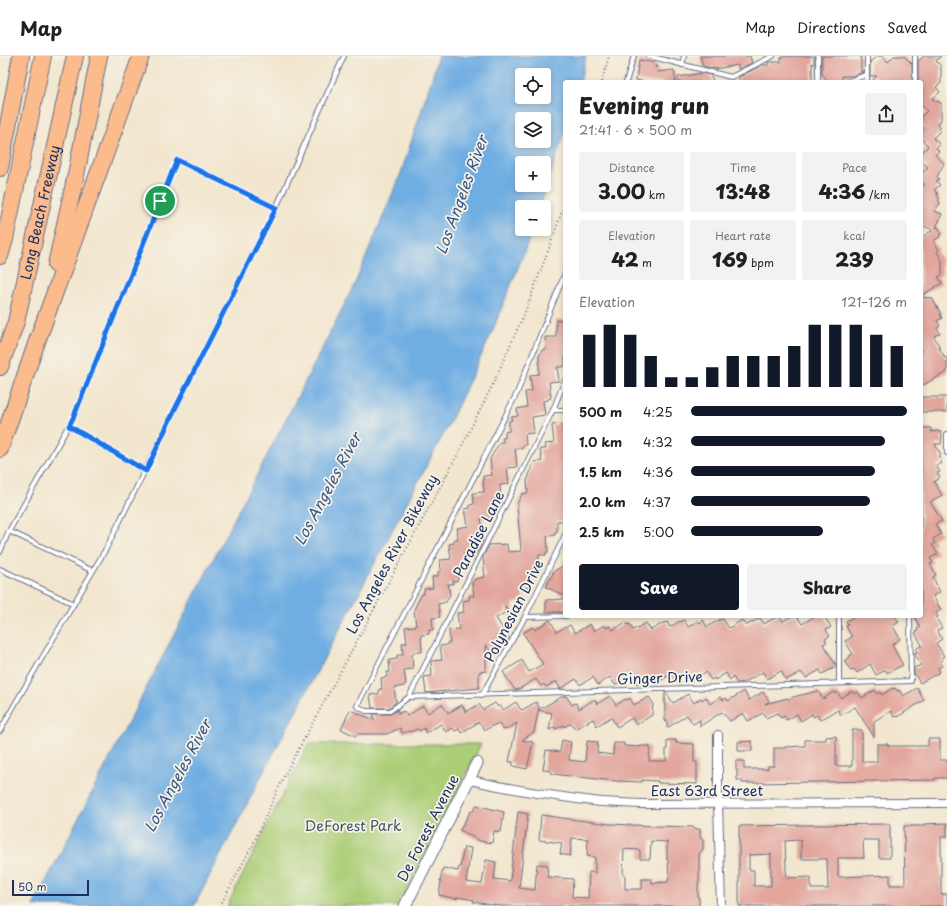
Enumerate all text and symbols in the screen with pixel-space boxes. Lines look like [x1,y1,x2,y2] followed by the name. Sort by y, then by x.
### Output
[20,14,62,42] text: Map
[745,17,775,38] text: Map
[797,17,865,38] text: Directions
[887,17,927,38] text: Saved
[515,68,551,236] map controls
[515,68,551,104] button: locate
[579,88,709,121] text: Evening run
[865,93,907,135] button: share
[515,112,551,148] button: layers
[579,120,692,139] text: 21:41 · 6 × 500 m
[429,130,493,257] water label: Los Angeles River
[15,143,65,281] street label: Long Beach Freeway
[515,156,551,192] button: +
[609,159,655,176] text: Distance
[730,159,756,176] text: Time
[842,159,867,176] text: Pace
[598,176,645,206] text: 3.00
[715,176,771,206] text: 13:48
[819,176,865,206] text: 4:36
[143,184,177,218] pin
[645,186,665,203] text: km
[865,186,890,203] text: /km
[149,190,171,212] icon: arrive
[515,200,551,236] button: −
[608,227,655,244] text: Elevation
[715,227,771,244] text: Heart rate
[843,227,865,244] text: kcal
[611,244,639,274] text: 42
[712,244,748,274] text: 169
[835,244,874,274] text: 239
[639,254,652,271] text: m
[748,254,774,271] text: bpm
[579,292,635,311] text: Elevation
[841,292,907,311] text: 121–126 m
[579,402,622,421] text: 500 m
[643,402,673,421] text: 4:25
[287,426,367,549] water label: Los Angeles River
[579,432,622,451] text: 1.0 km
[643,432,673,451] text: 4:32
[579,462,622,481] text: 1.5 km
[643,462,673,481] text: 4:36
[341,470,443,637] street label: Los Angeles River Bikeway
[448,487,509,581] street label: Paradise Lane
[579,492,626,511] text: 2.0 km
[643,492,671,511] text: 4:37
[579,522,624,541] text: 2.5 km
[643,522,674,541] text: 5:00
[479,556,549,666] street label: Polynesian Drive
[579,564,739,610] button: Save
[747,564,907,610] button: Share
[617,666,703,689] street label: Ginger Drive
[137,713,217,836] water label: Los Angeles River
[392,770,464,885] street label: De Forest Avenue
[651,780,764,801] street label: East 63rd Street
[304,815,402,836] park label: DeForest Park
[12,878,89,897] scale bar
[18,878,47,895] text: 50 m

